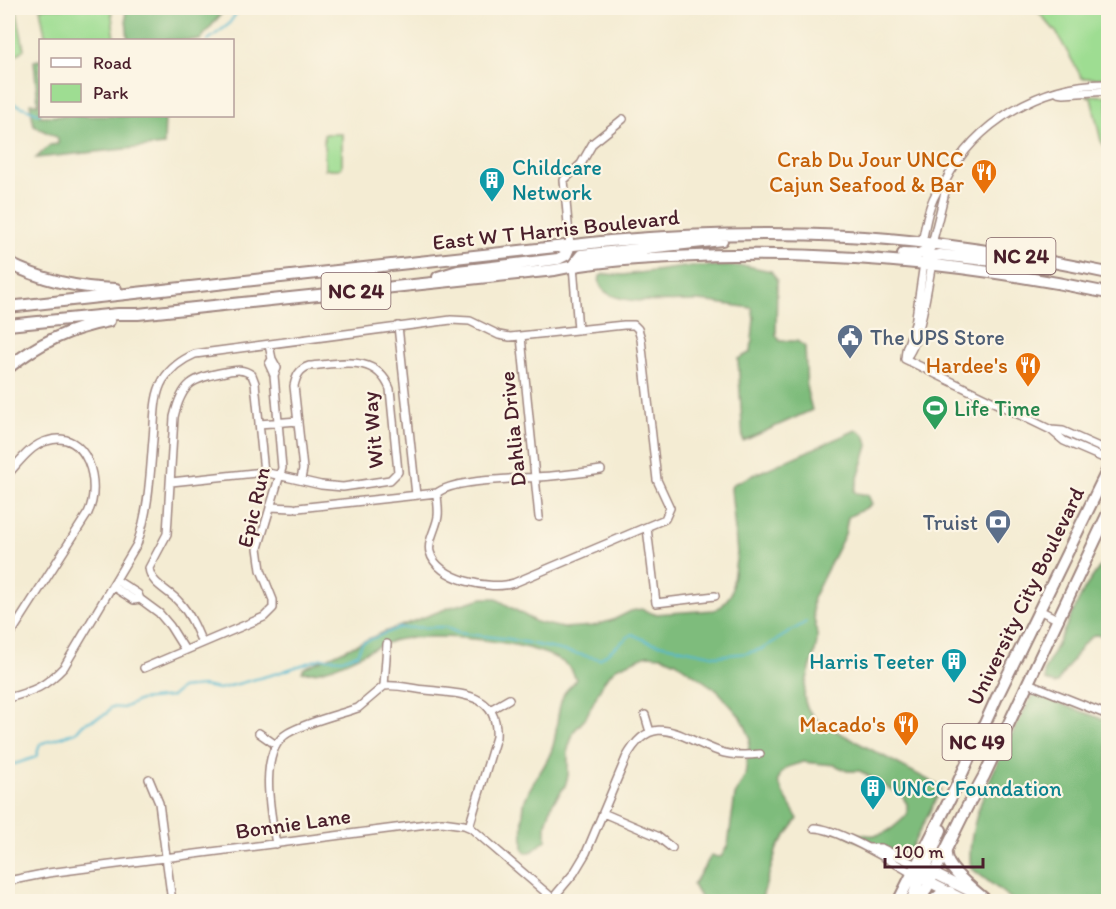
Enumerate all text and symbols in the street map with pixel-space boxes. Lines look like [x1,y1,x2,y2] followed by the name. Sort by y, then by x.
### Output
[39,39,234,117] legend
[93,52,132,74] text: Road
[93,82,128,104] text: Park
[769,146,965,198] place label: Crab Du Jour UNCC Cajun Seafood & Bar
[512,154,602,206] place label: Childcare Network
[969,157,999,195] restaurant icon: Crab Du Jour UNCC Cajun Seafood & Bar
[477,165,507,203] building icon: Childcare Network
[431,203,681,256] street label: East W T Harris Boulevard
[986,238,1056,274] road number: NC 24
[322,273,391,309] road number: NC 24
[835,322,865,360] public building icon: The UPS Store
[870,324,1005,351] place label: The UPS Store
[1013,350,1043,388] restaurant icon: Hardee's
[926,352,1008,379] place label: Hardee's
[493,370,532,488] street label: Dahlia Drive
[356,389,389,470] street label: Wit Way
[920,393,950,431] sports icon: Life Time
[954,395,1041,422] place label: Life Time
[231,464,276,550] street label: Epic Run
[961,483,1090,710] street label: University City Boulevard
[983,507,1013,545] bank icon: Truist
[923,509,978,536] place label: Truist
[939,646,969,684] building icon: Harris Teeter
[809,648,935,675] place label: Harris Teeter
[891,709,921,747] restaurant icon: Macado's
[799,711,886,738] place label: Macado's
[942,724,1012,760] road number: NC 49
[858,773,888,811] building icon: UNCC Foundation
[892,775,1062,802] place label: UNCC Foundation
[234,802,353,845] street label: Bonnie Lane
[885,831,982,869] scale bar
[894,841,944,863] text: 100 m

